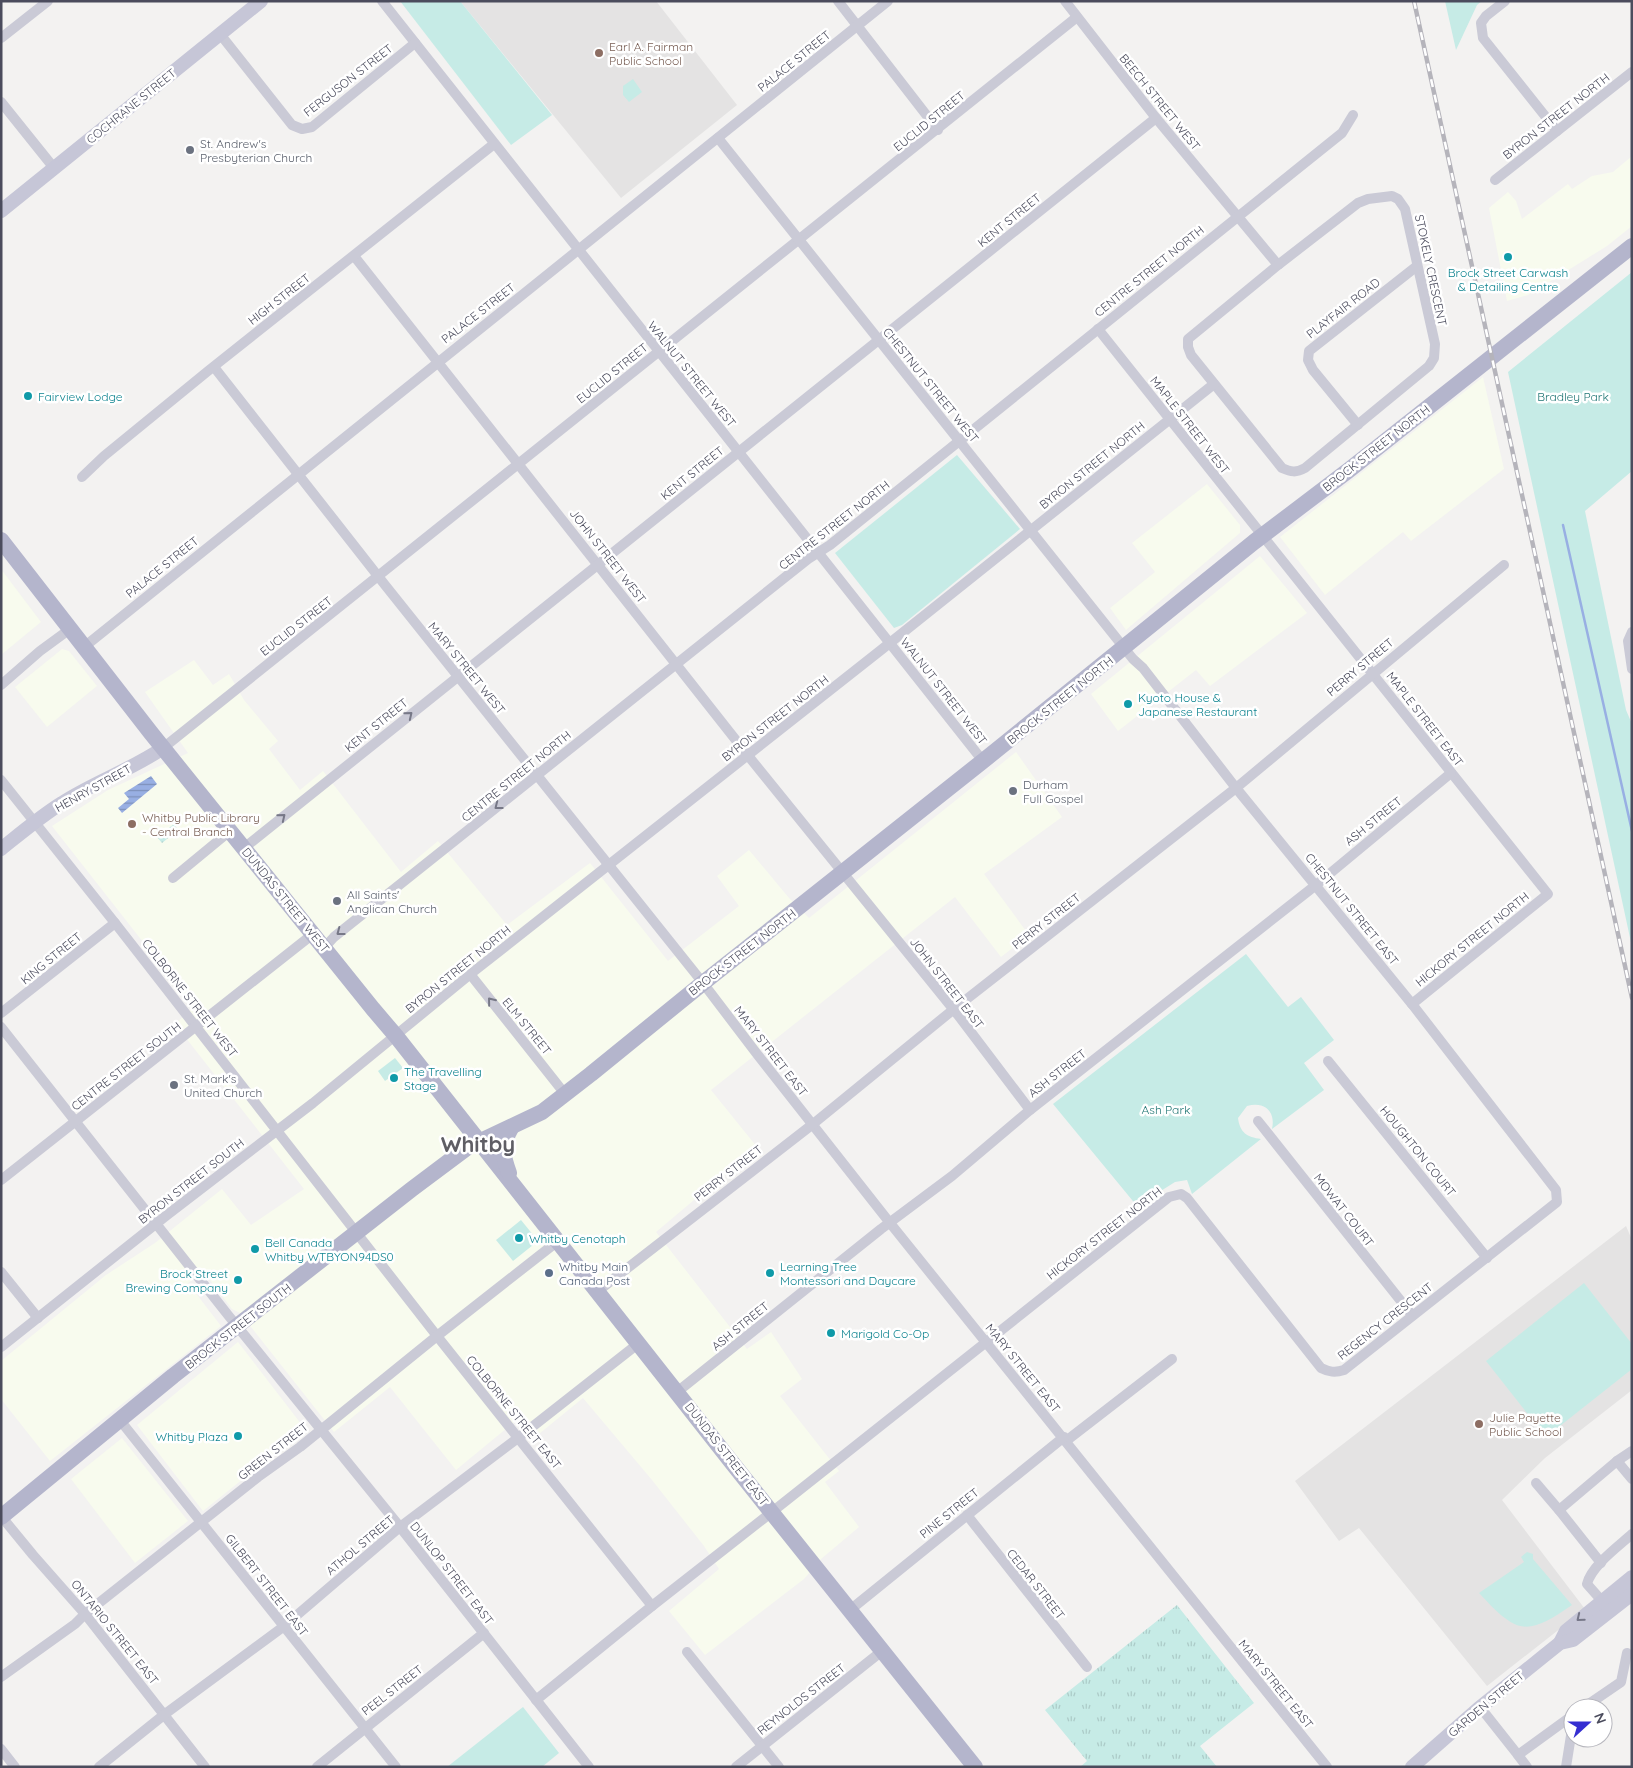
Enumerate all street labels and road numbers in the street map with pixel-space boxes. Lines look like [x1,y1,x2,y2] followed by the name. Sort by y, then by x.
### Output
[755,27,833,95] street label: PALACE STREET
[300,40,396,120] street label: FERGUSON STREET
[1116,51,1204,153] street label: BEECH STREET WEST
[83,65,179,147] street label: COCHRANE STREET
[1500,70,1612,162] street label: BYRON STREET NORTH
[890,88,968,154] street label: EUCLID STREET
[974,190,1044,250] street label: KENT STREET
[1412,213,1450,327] street label: STOKELY CRESCENT
[1091,222,1207,320] street label: CENTRE STREET NORTH
[245,270,313,328] street label: HIGH STREET
[1303,274,1383,341] street label: PLAYFAIR ROAD
[438,280,518,346] street label: PALACE STREET
[645,318,739,430] street label: WALNUT STREET WEST
[880,324,982,446] street label: CHESTNUT STREET WEST
[573,340,651,406] street label: EUCLID STREET
[1147,373,1233,477] street label: MAPLE STREET WEST
[1319,401,1433,495] street label: BROCK STREET NORTH
[1036,418,1148,512] street label: BYRON STREET NORTH
[657,443,727,503] street label: KENT STREET
[776,477,892,573] street label: CENTRE STREET NORTH
[567,506,649,606] street label: JOHN STREET WEST
[123,533,201,601] street label: PALACE STREET
[257,593,335,659] street label: EUCLID STREET
[425,619,509,717] street label: MARY STREET WEST
[897,634,991,748] street label: WALNUT STREET WEST
[1323,635,1397,699] street label: PERRY STREET
[1004,653,1116,747] street label: BROCK STREET NORTH
[1383,669,1467,769] street label: MAPLE STREET EAST
[719,672,831,764] street label: BYRON STREET NORTH
[341,695,411,755] street label: KENT STREET
[458,727,574,825] street label: CENTRE STREET NORTH
[52,761,134,815] street label: HENRY STREET
[1341,793,1405,849] street label: ASH STREET
[239,844,333,956] street label: DUNDAS STREET WEST
[1302,850,1402,968] street label: CHESTNUT STREET EAST
[1412,888,1532,990] street label: HICKORY STREET NORTH
[1009,890,1083,952] street label: PERRY STREET
[685,905,799,999] street label: BROCK STREET NORTH
[402,922,514,1016] street label: BYRON STREET NORTH
[17,929,85,987] street label: KING STREET
[907,934,987,1032] street label: JOHN STREET EAST
[139,936,241,1060] street label: COLBORNE STREET WEST
[499,994,555,1058] street label: ELM STREET
[731,1003,811,1099] street label: MARY STREET EAST
[68,1018,184,1114] street label: CENTRE STREET SOUTH
[1025,1046,1089,1100] street label: ASH STREET
[1377,1103,1459,1199] street label: HOUGHTON COURT
[135,1135,247,1227] street label: BYRON STREET SOUTH
[691,1142,765,1204] street label: PERRY STREET
[1311,1170,1377,1250] street label: MOWAT COURT
[1043,1183,1165,1283] street label: HICKORY STREET NORTH
[1334,1279,1436,1363] street label: REGENCY CRESCENT
[182,1280,294,1372] street label: BROCK STREET SOUTH
[708,1298,772,1354] street label: ASH STREET
[982,1320,1064,1416] street label: MARY STREET EAST
[463,1352,565,1472] street label: COLBORNE STREET EAST
[682,1399,772,1509] street label: DUNDAS STREET EAST
[235,1419,311,1483] street label: GREEN STREET
[916,1485,982,1541] street label: PINE STREET
[323,1512,397,1578] street label: ATHOL STREET
[407,1519,497,1627] street label: DUNLOP STREET EAST
[222,1531,312,1639] street label: GILBERT STREET EAST
[1004,1546,1068,1622] street label: CEDAR STREET
[68,1577,162,1687] street label: ONTARIO STREET EAST
[1235,1636,1317,1732] street label: MARY STREET EAST
[754,1660,848,1738] street label: REYNOLDS STREET
[358,1662,426,1718] street label: PEEL STREET
[1445,1668,1527,1740] street label: GARDEN STREET

